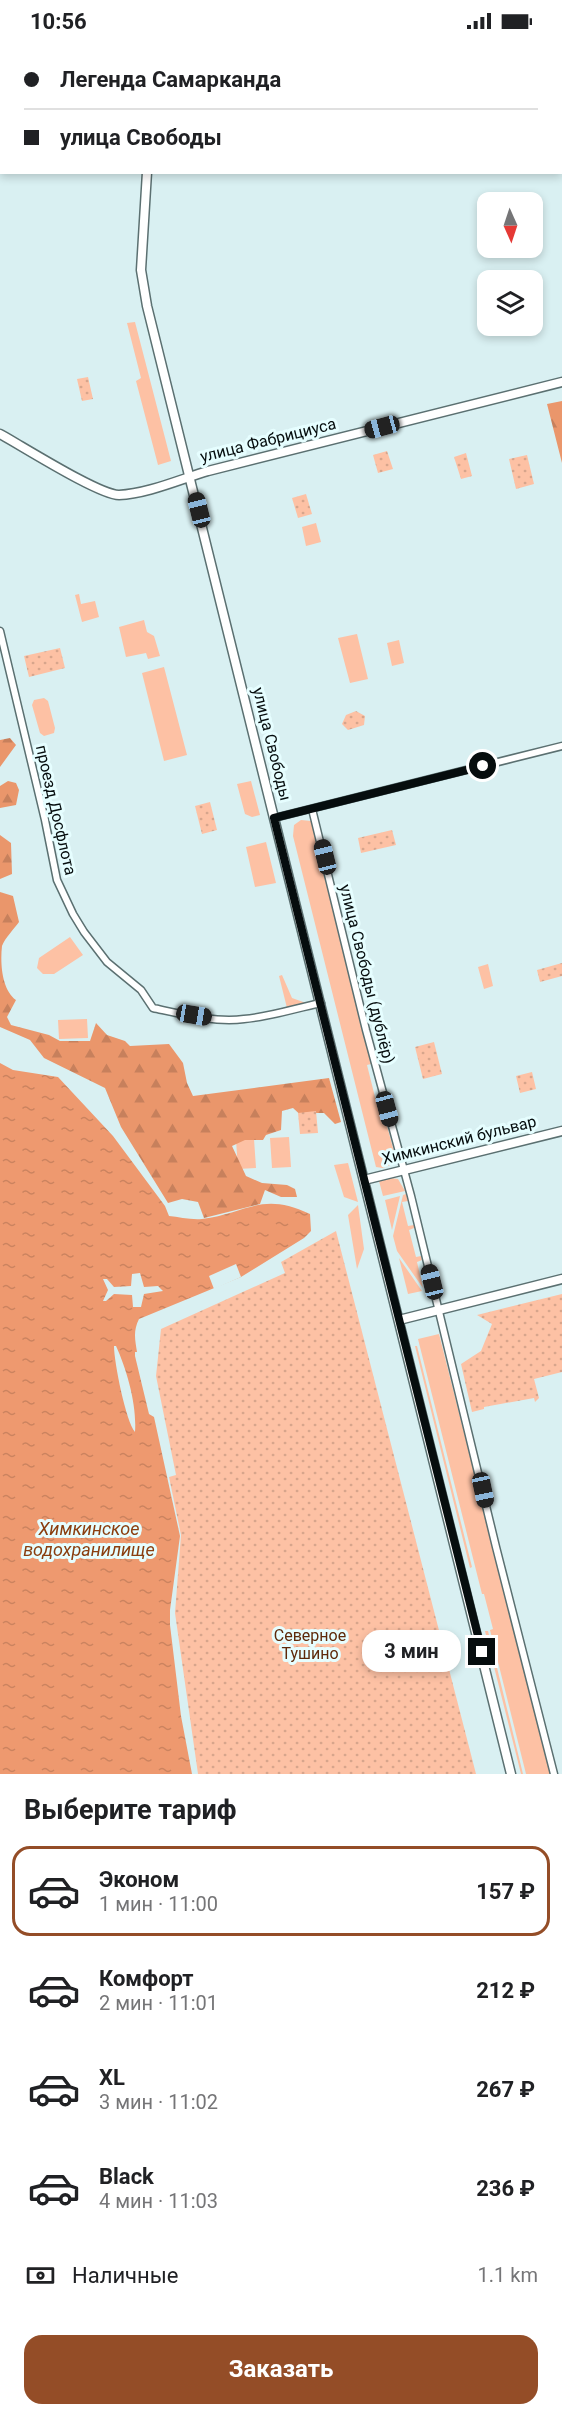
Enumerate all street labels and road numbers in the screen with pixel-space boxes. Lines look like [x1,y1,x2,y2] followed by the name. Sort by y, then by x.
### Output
[198,414,338,466] street label: улица Фабрициуса
[249,685,295,803] street label: улица Свободы
[32,743,80,877] street label: проезд Досфлота
[336,882,398,1066] street label: улица Свободы (дублёр)
[380,1112,538,1168] street label: Химкинский бульвар

